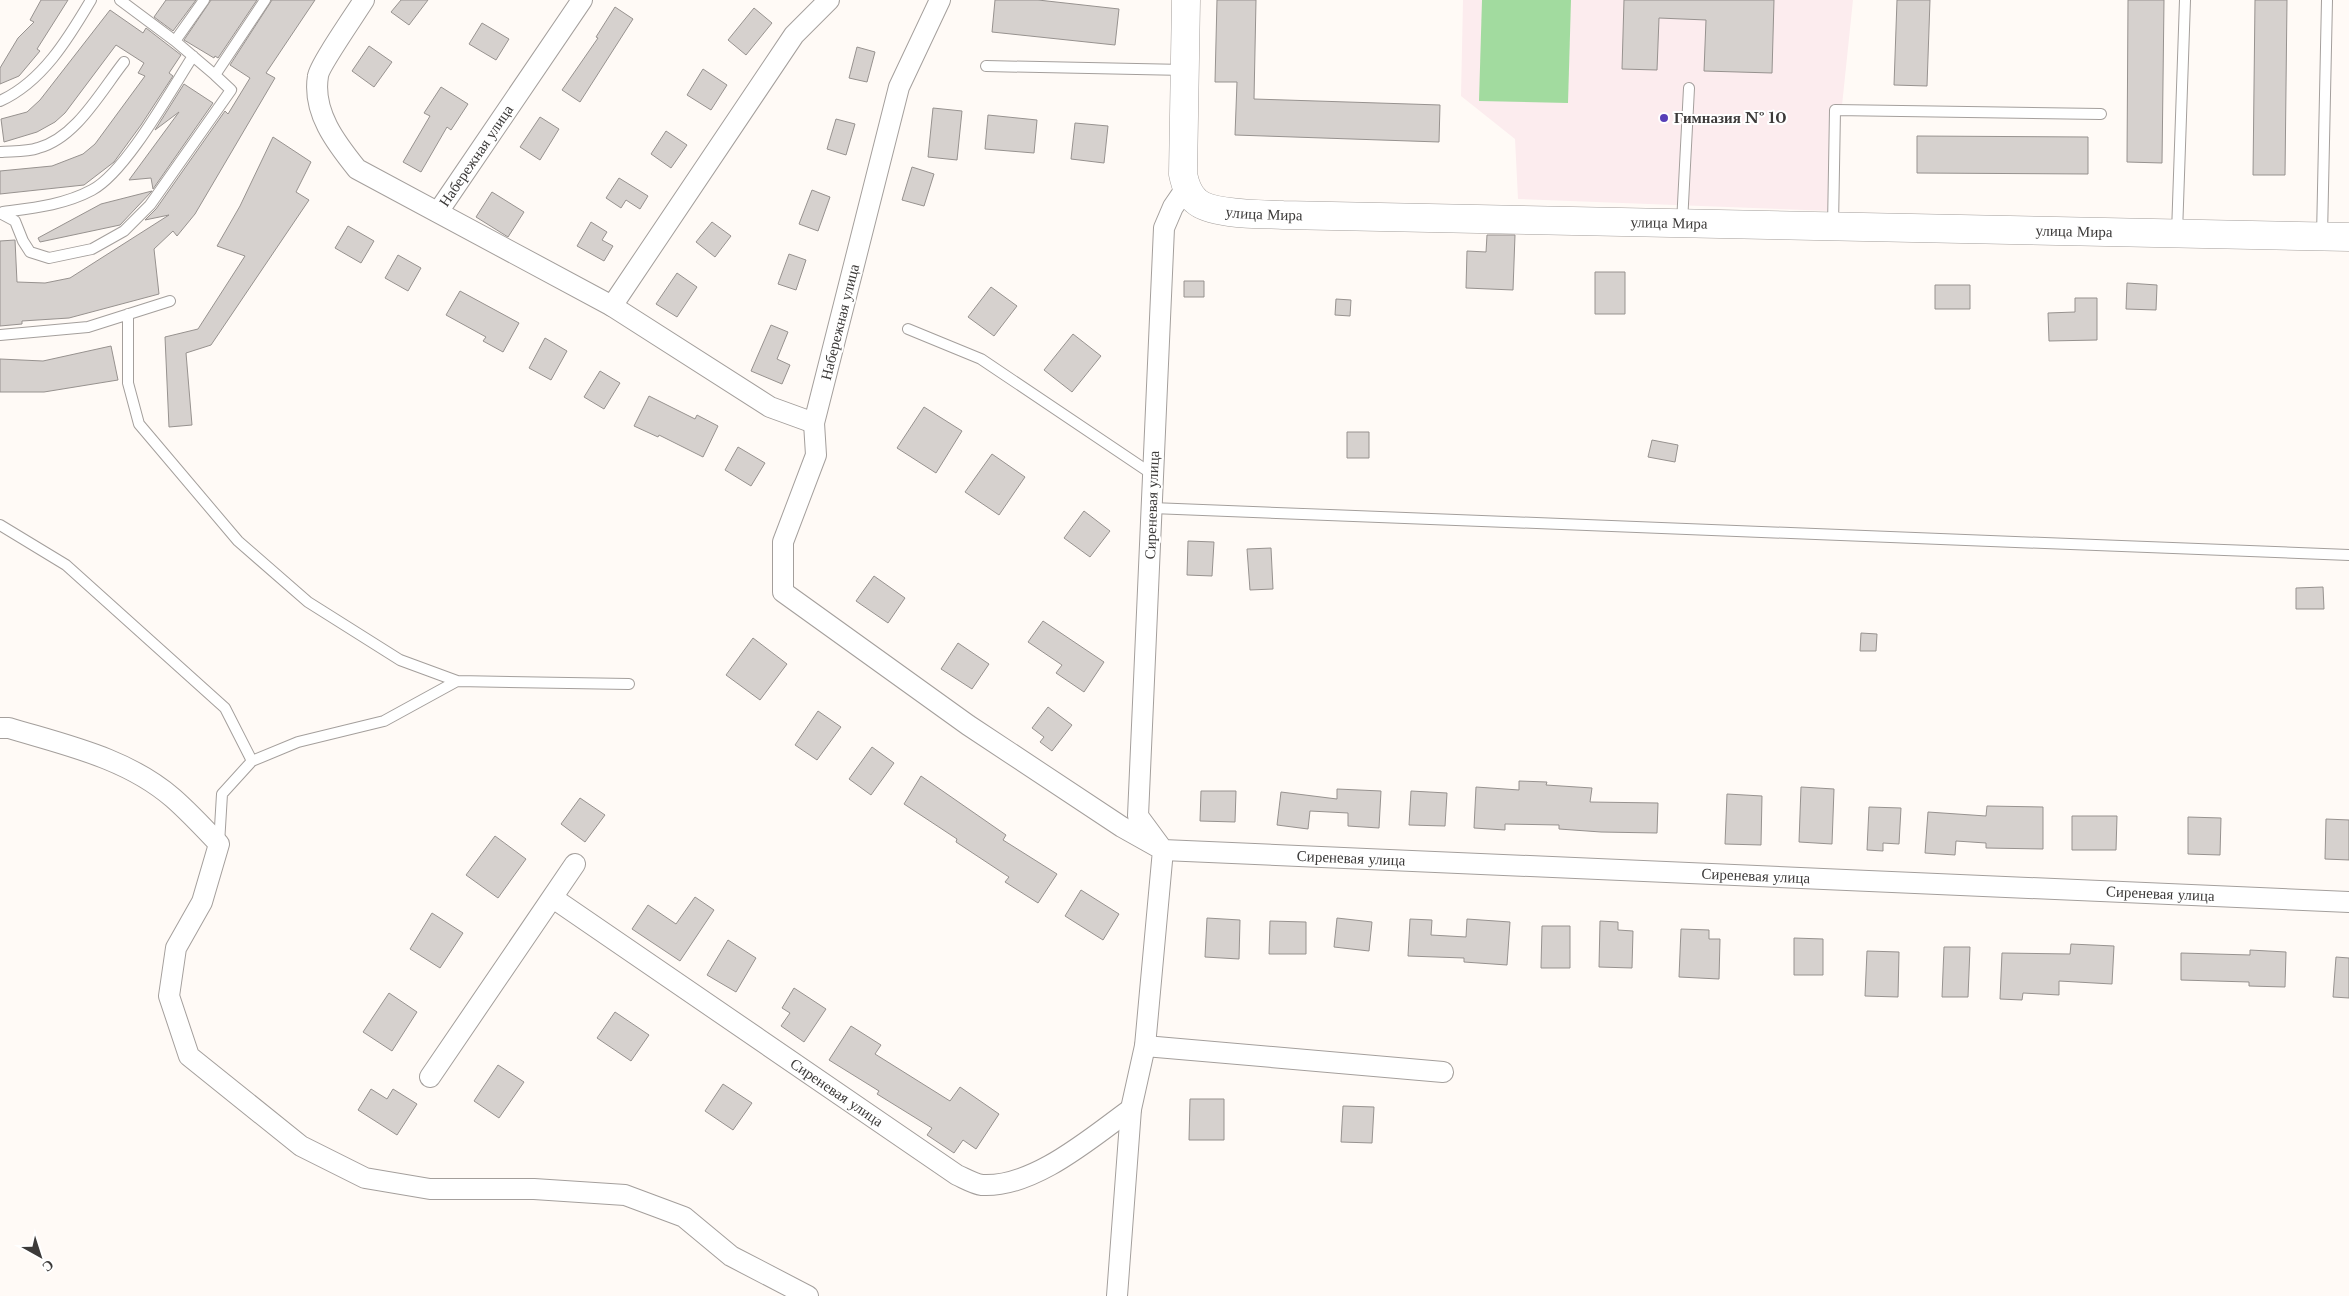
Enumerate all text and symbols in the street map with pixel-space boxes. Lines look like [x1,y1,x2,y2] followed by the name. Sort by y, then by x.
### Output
[434,101,517,210] street label: Набережная улица
[1674,108,1786,127] place label: Гимназия № 10
[1658,112,1670,124] marker: Гимназия № 10
[1225,202,1303,224] street label: улица Мира
[1630,212,1708,233] street label: улица Мира
[2035,221,2113,241] street label: улица Мира
[816,262,863,382] street label: Набережная улица
[1140,450,1163,560] street label: Сиреневая улица
[1296,846,1406,870] street label: Сиреневая улица
[1701,864,1811,887] street label: Сиреневая улица
[2106,881,2216,905] street label: Сиреневая улица
[787,1054,888,1131] street label: Сиреневая улица
[15,1231,65,1281] north arrow
[39,1256,58,1276] text: С

